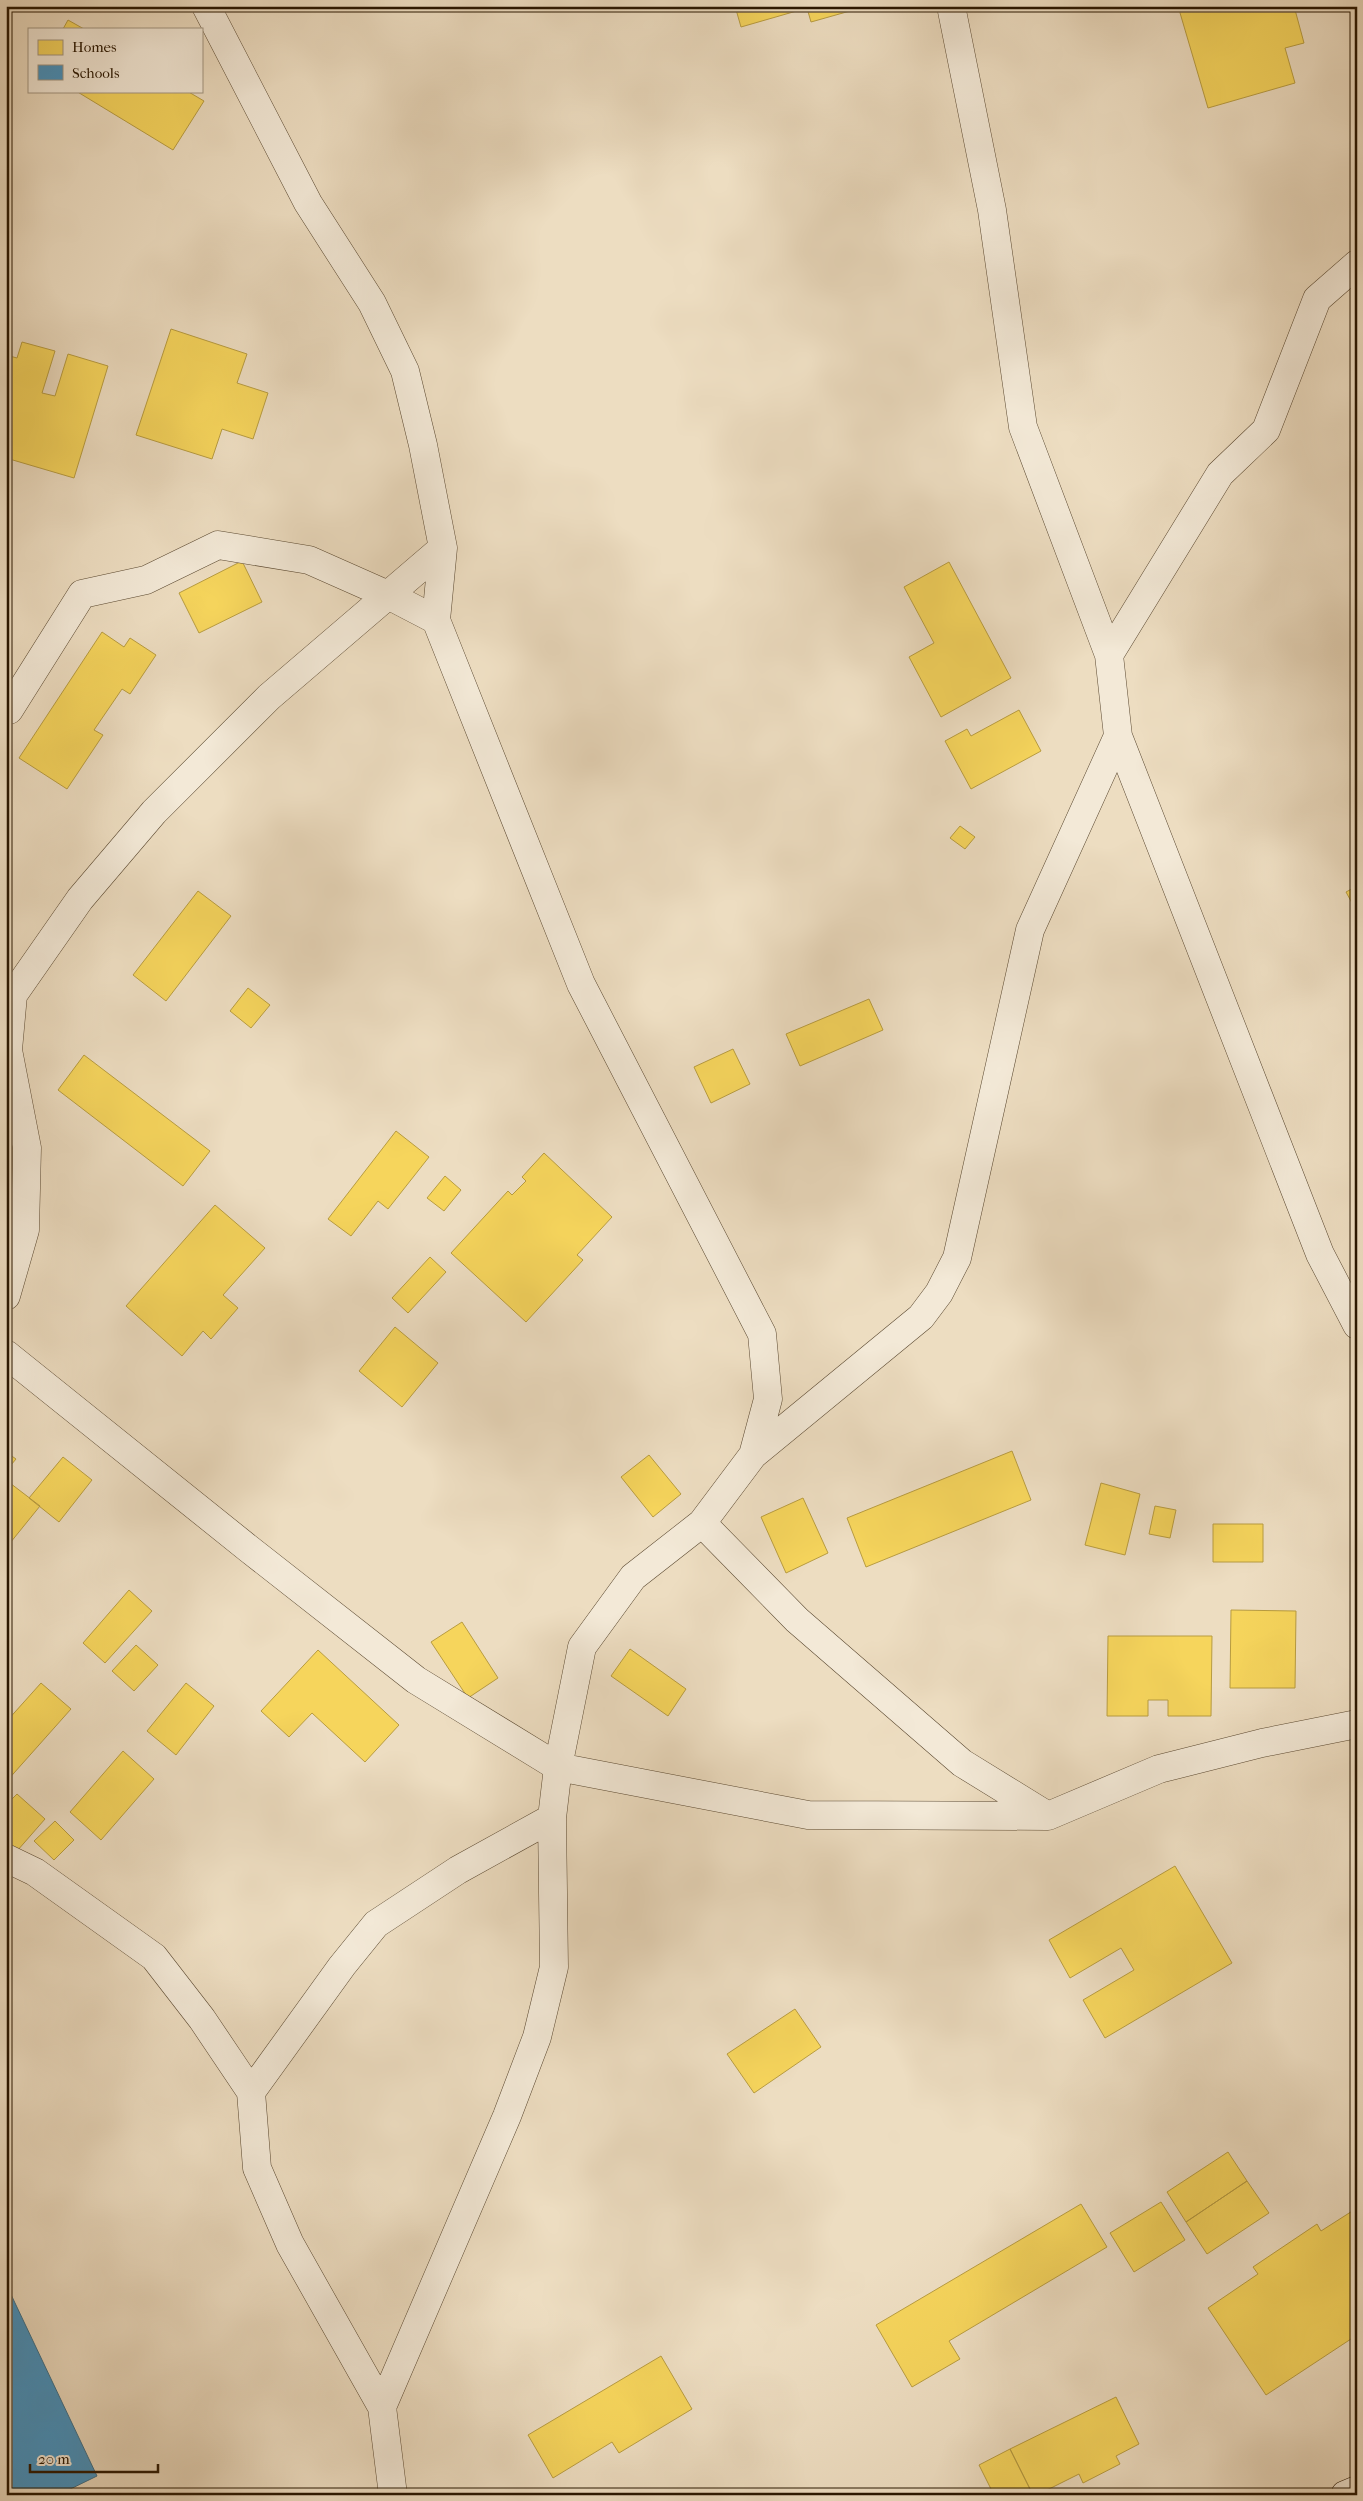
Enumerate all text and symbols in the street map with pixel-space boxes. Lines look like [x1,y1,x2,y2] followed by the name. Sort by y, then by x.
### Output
[28,28,202,92] legend
[72,38,117,56] text: Homes
[72,64,120,82] text: Schools
[30,2441,158,2473] scale bar
[38,2450,70,2468] text: 20 m

